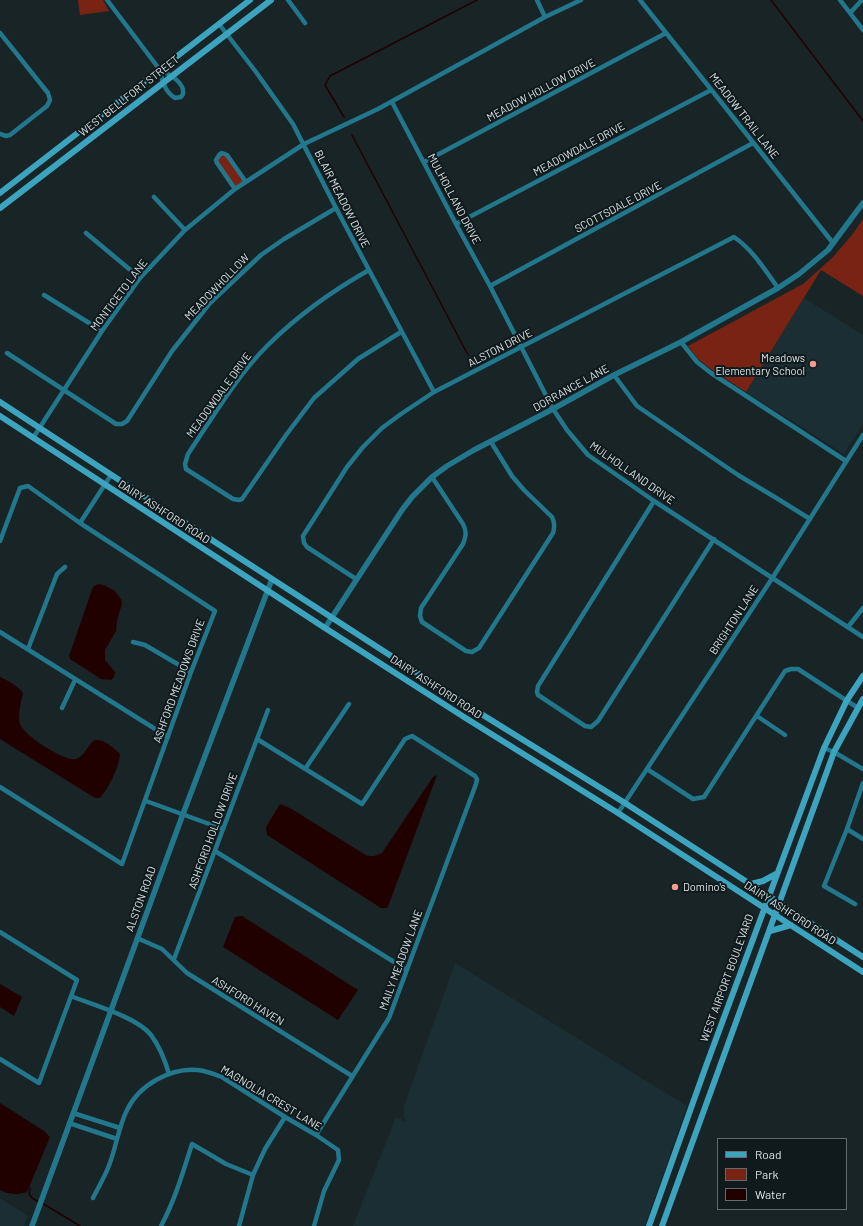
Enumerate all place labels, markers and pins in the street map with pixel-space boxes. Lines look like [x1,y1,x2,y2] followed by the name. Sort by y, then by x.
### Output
[715,351,805,377] place label: Meadows Elementary School
[808,359,818,369] marker: Meadows Elementary School
[683,880,726,894] place label: Domino's
[670,882,680,892] marker: Domino's

